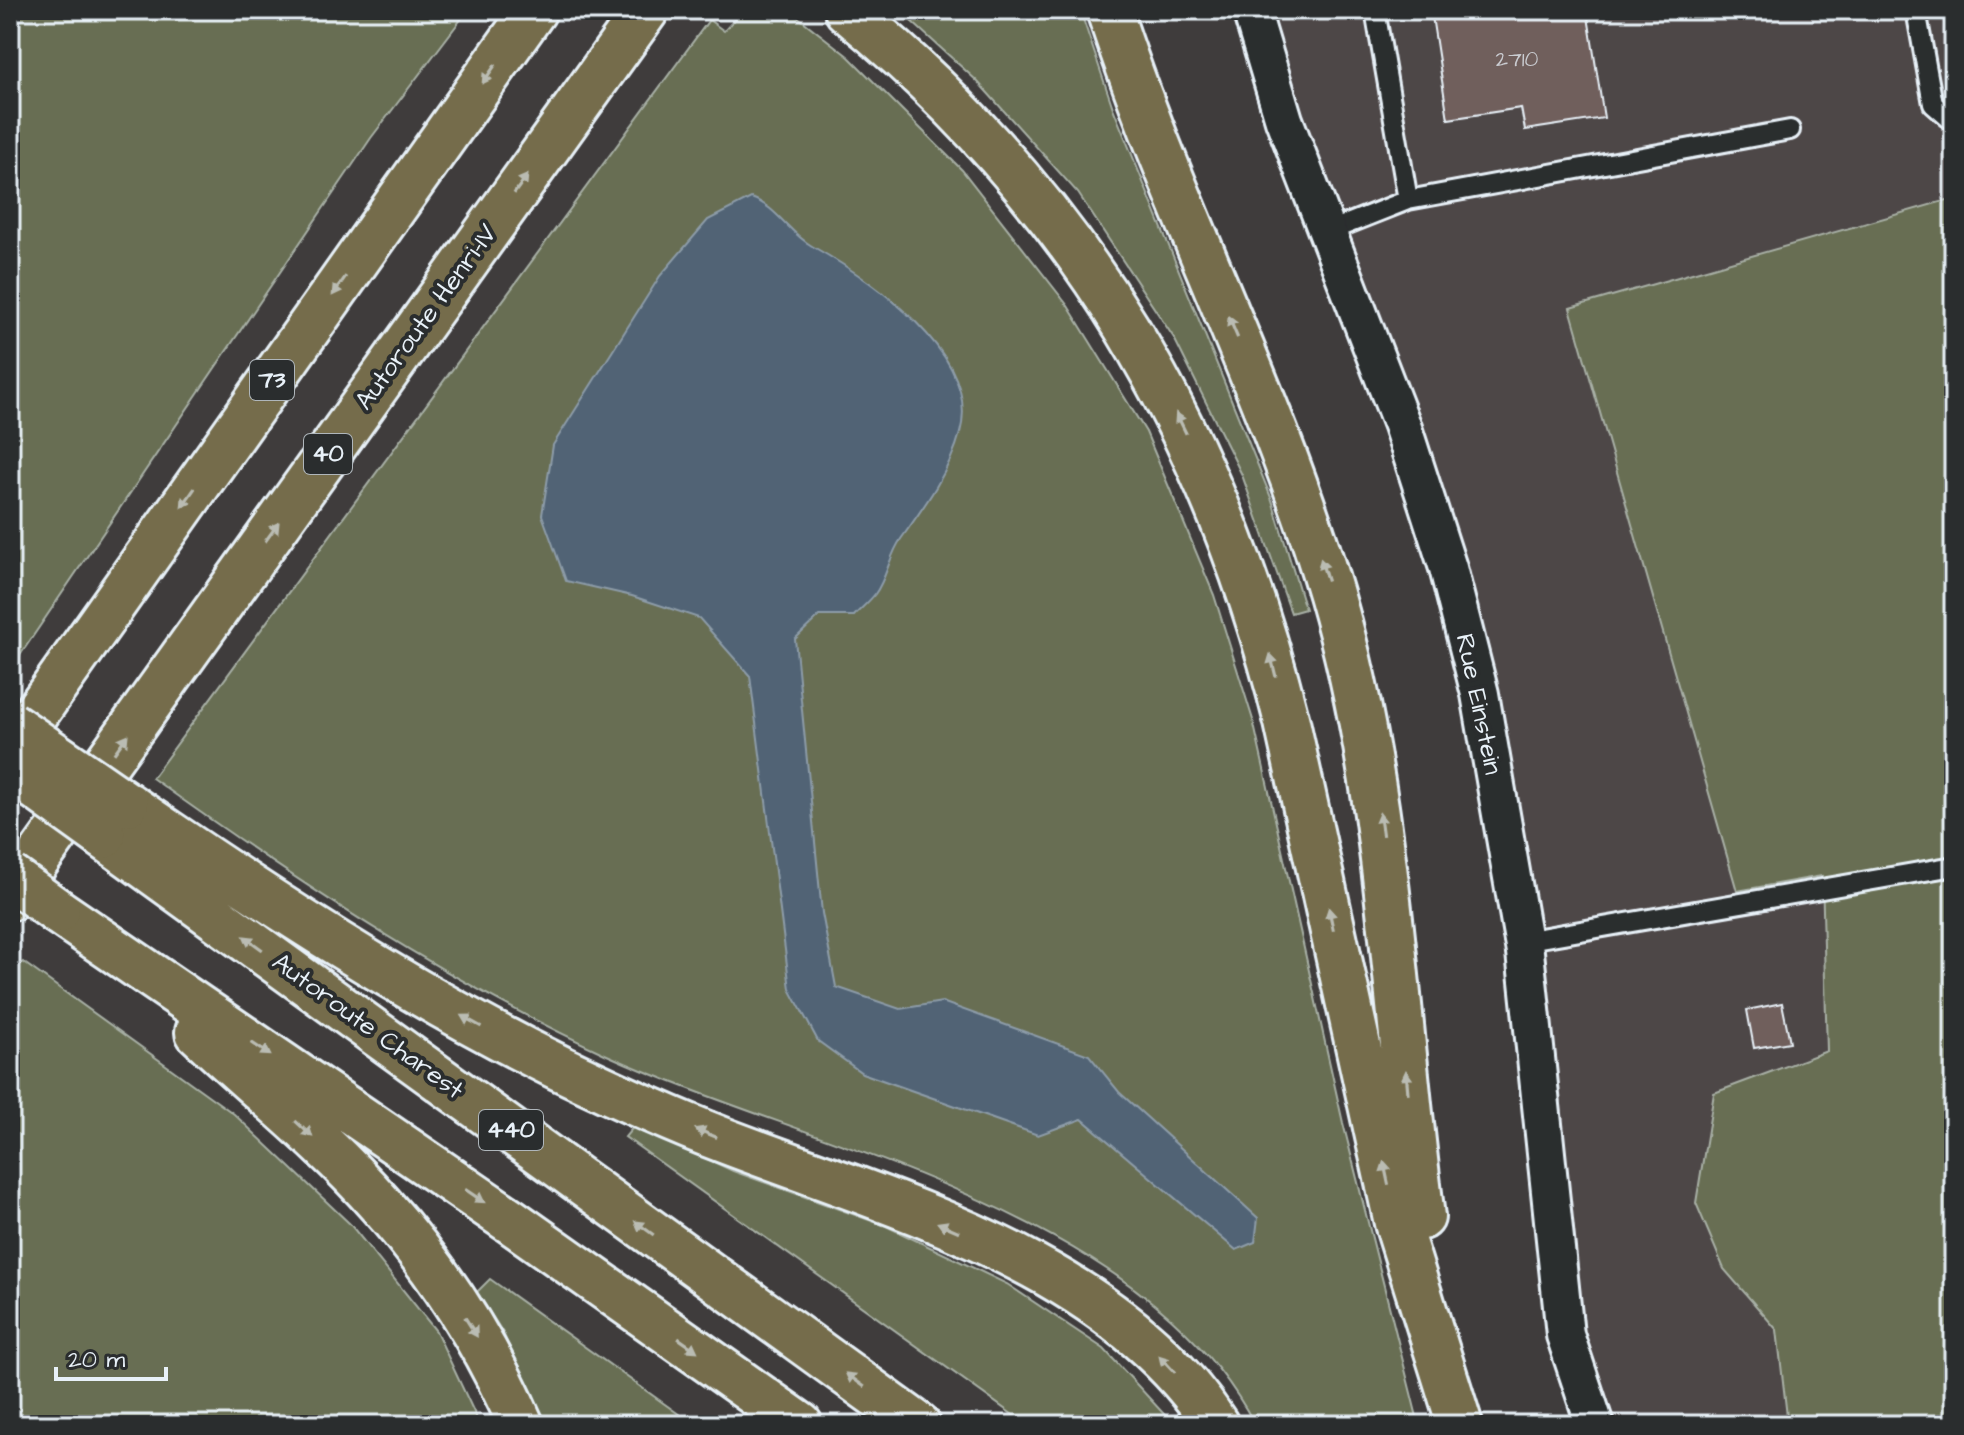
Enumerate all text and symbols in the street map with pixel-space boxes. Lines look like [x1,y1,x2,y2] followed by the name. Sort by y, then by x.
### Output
[1496,44,1539,75] house number: 2710
[482,63,497,84] one-way arrow
[513,174,529,195] one-way arrow
[346,217,506,417] street label: Autoroute Henri-IV
[332,275,347,296] one-way arrow
[1226,315,1239,339] one-way arrow
[250,360,294,400] road number: 73
[1174,411,1188,434] one-way arrow
[304,434,352,474] road number: 40
[180,487,196,509] one-way arrow
[264,522,279,543] one-way arrow
[1317,558,1329,582] one-way arrow
[1447,630,1511,778] street label: Rue Einstein
[1267,652,1279,677] one-way arrow
[113,733,128,754] one-way arrow
[1374,811,1387,836] one-way arrow
[1324,906,1337,931] one-way arrow
[242,936,263,951] one-way arrow
[265,944,471,1108] street label: Autoroute Charest
[460,1015,482,1029] one-way arrow
[250,1041,271,1056] one-way arrow
[1400,1069,1413,1094] one-way arrow
[479,1110,543,1150] road number: 440
[294,1119,313,1137] one-way arrow
[694,1126,718,1139] one-way arrow
[1379,1160,1392,1185] one-way arrow
[465,1188,486,1203] one-way arrow
[633,1221,654,1236] one-way arrow
[936,1221,960,1234] one-way arrow
[464,1316,479,1337] one-way arrow
[56,1331,166,1381] scale bar
[678,1337,699,1352] one-way arrow
[68,1343,125,1377] text: 20 m
[1158,1355,1176,1374] one-way arrow
[844,1373,865,1388] one-way arrow

